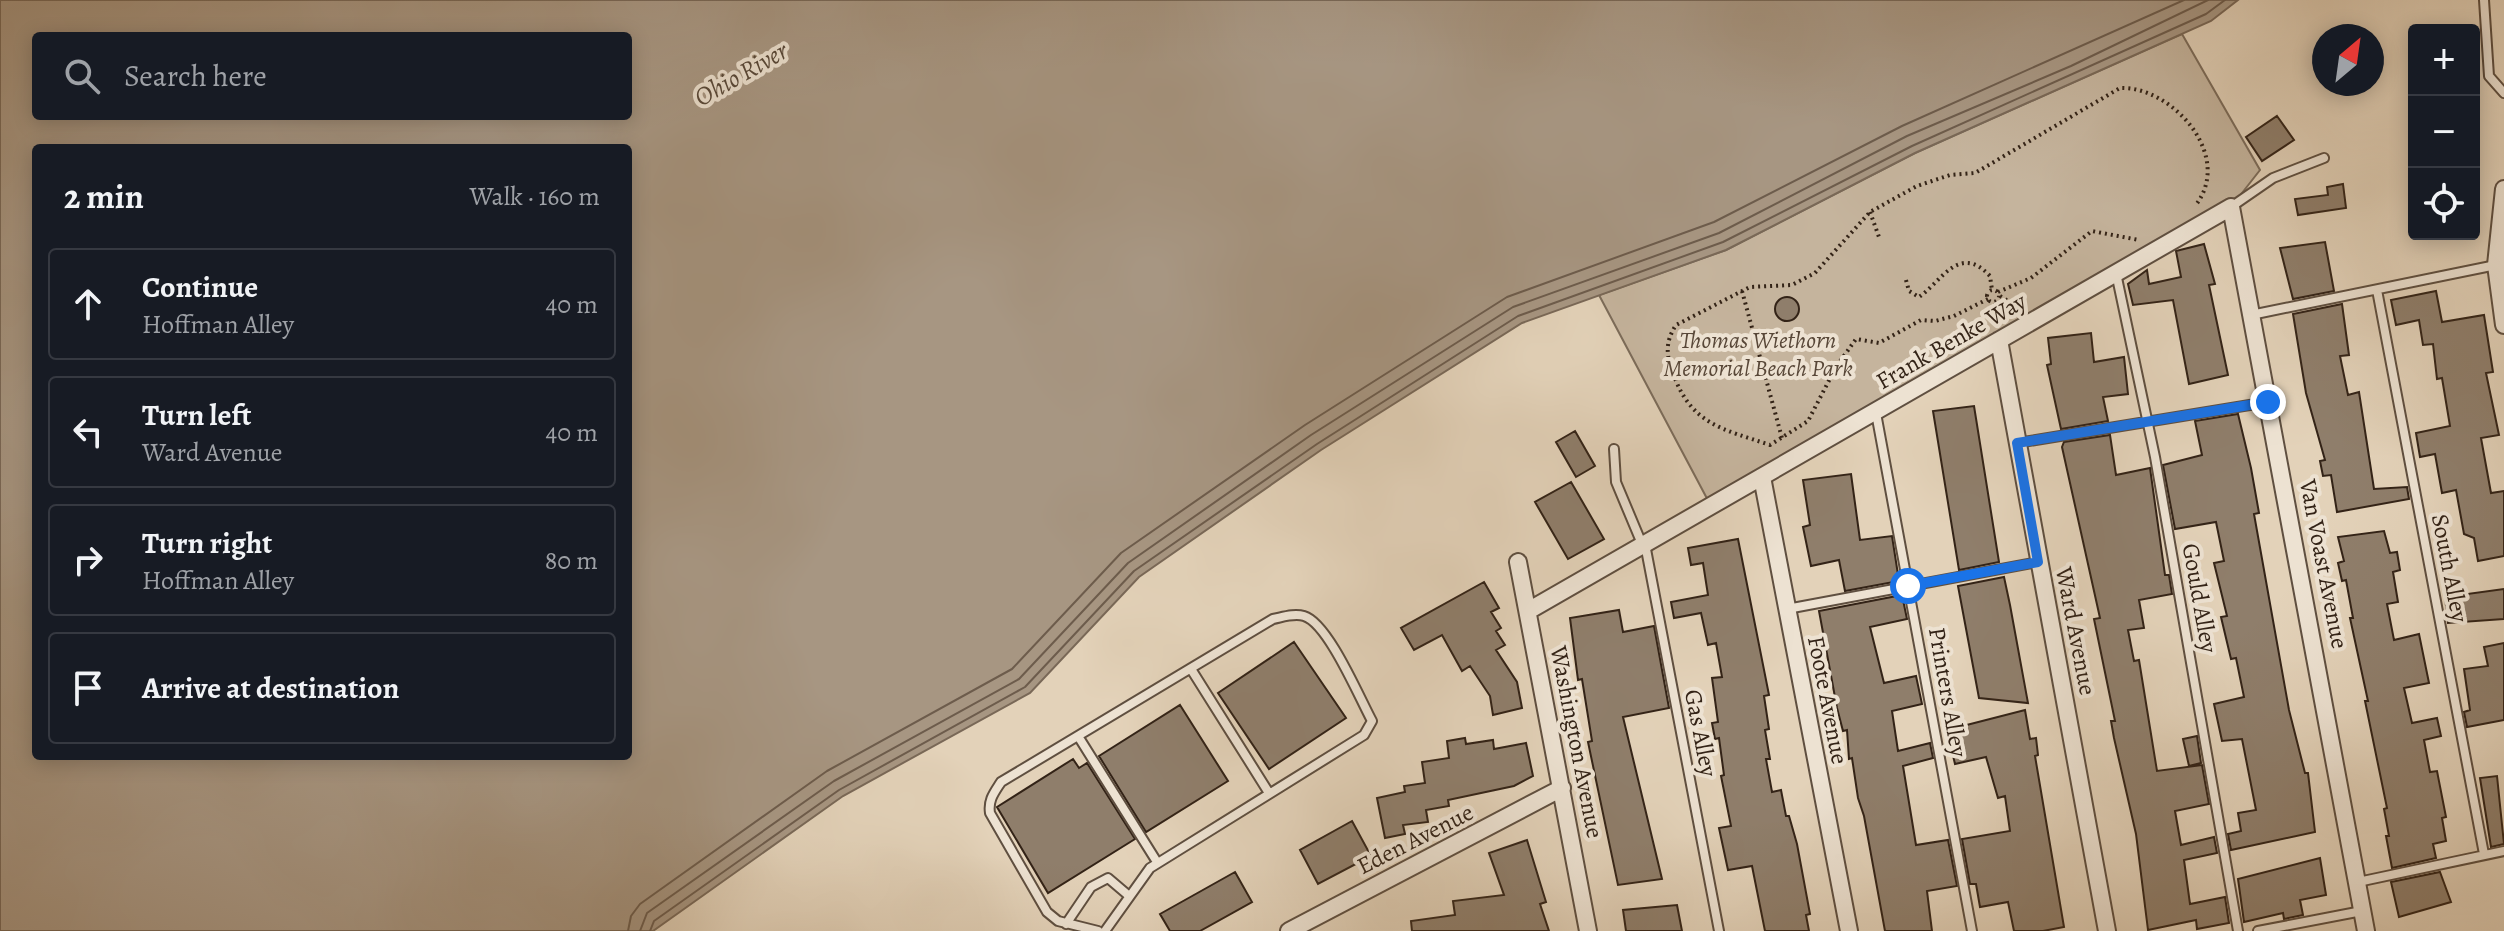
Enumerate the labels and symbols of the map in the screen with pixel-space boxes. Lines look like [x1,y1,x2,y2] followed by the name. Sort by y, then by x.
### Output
[2312,24,2384,96] north arrow
[688,33,795,115] water label: Ohio River
[1870,285,2032,397] street label: Frank Benke Way
[1663,324,1853,384] park label: Thomas Wiethorn Memorial Beach Park
[2250,384,2286,420] route end
[2292,476,2356,651] street label: Van Voast Avenue
[2424,511,2476,625] street label: South Alley
[2175,541,2225,656] street label: Gould Alley
[2048,563,2104,698] street label: Ward Avenue
[1890,568,1926,604] route start
[1921,625,1975,760] street label: Printers Alley
[1800,633,1856,767] street label: Foote Avenue
[1542,642,1611,841] street label: Washington Avenue
[1677,687,1725,780] street label: Gas Alley
[1351,796,1479,882] street label: Eden Avenue

